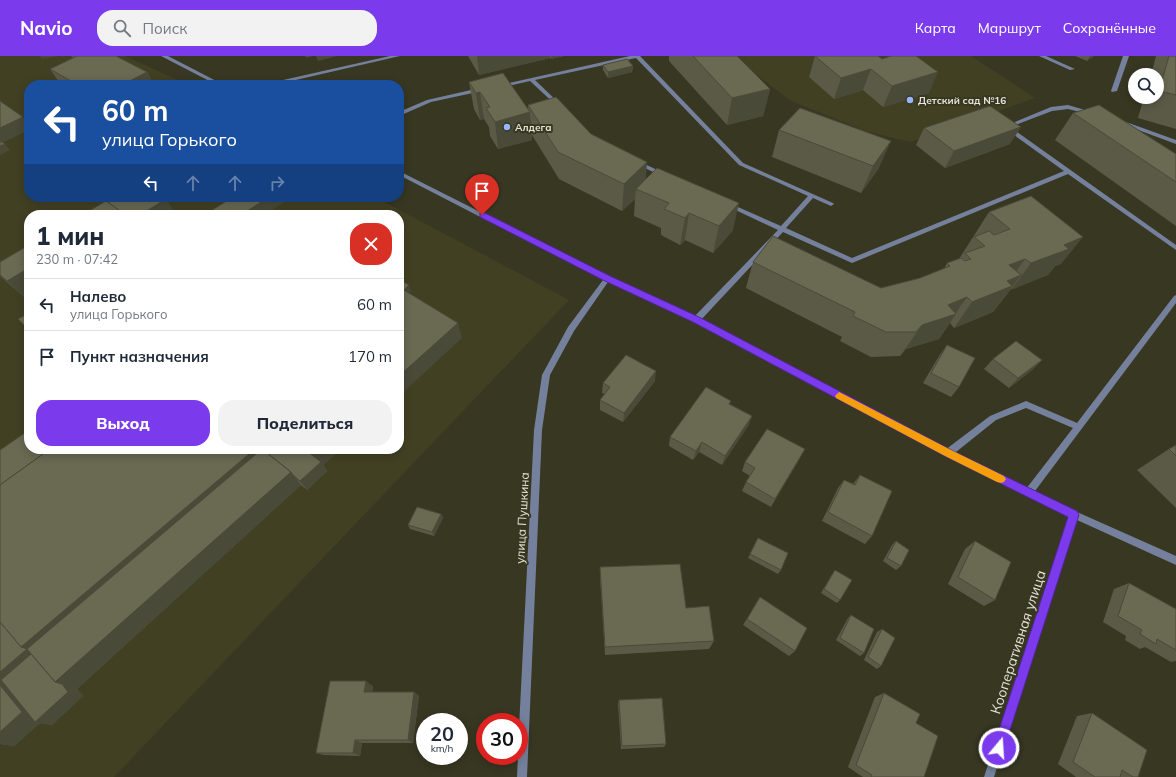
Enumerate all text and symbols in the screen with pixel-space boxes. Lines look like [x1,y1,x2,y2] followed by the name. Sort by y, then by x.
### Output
[97,10,377,46] search box
[20,16,73,40] text: Navio
[111,17,133,39] icon: search
[143,19,187,38] text: Поиск
[915,19,956,37] text: Карта
[978,19,1041,37] text: Маршрут
[1063,19,1156,37] text: Сохранённые
[1128,68,1164,104] map controls
[1128,68,1164,104] button: search
[102,93,168,128] text: 60 m
[918,94,1006,107] place label: Детский сад №16
[905,95,915,105] marker: Детский сад №16
[36,96,88,148] icon: left
[515,121,552,134] place label: Алдега
[502,122,512,132] marker: Алдега
[102,128,237,151] text: улица Горького
[140,172,162,194] icon: left
[182,172,204,194] icon: ahead
[224,172,246,194] icon: ahead
[266,172,288,194] icon: right
[465,174,499,215] pin
[471,180,493,202] icon: arrive
[36,221,104,251] text: 1 мин
[350,223,392,265] button: close
[36,251,118,267] text: 230 m · 07:42
[70,287,126,306] text: Налево
[36,294,58,316] icon: left
[357,295,392,314] text: 60 m
[70,306,167,322] text: улица Горького
[36,346,58,368] icon: arrive
[70,347,209,366] text: Пункт назначения
[348,347,392,366] text: 170 m
[36,400,210,446] button: Выход
[218,400,392,446] button: Поделиться
[512,472,532,564] street label: улица Пушкина
[986,568,1050,716] street label: Кооперативная улица
[476,713,528,765] speed limit sign: 30
[430,721,454,746] text: 20
[978,727,1020,769] position arrow
[431,742,453,755] text: km/h

